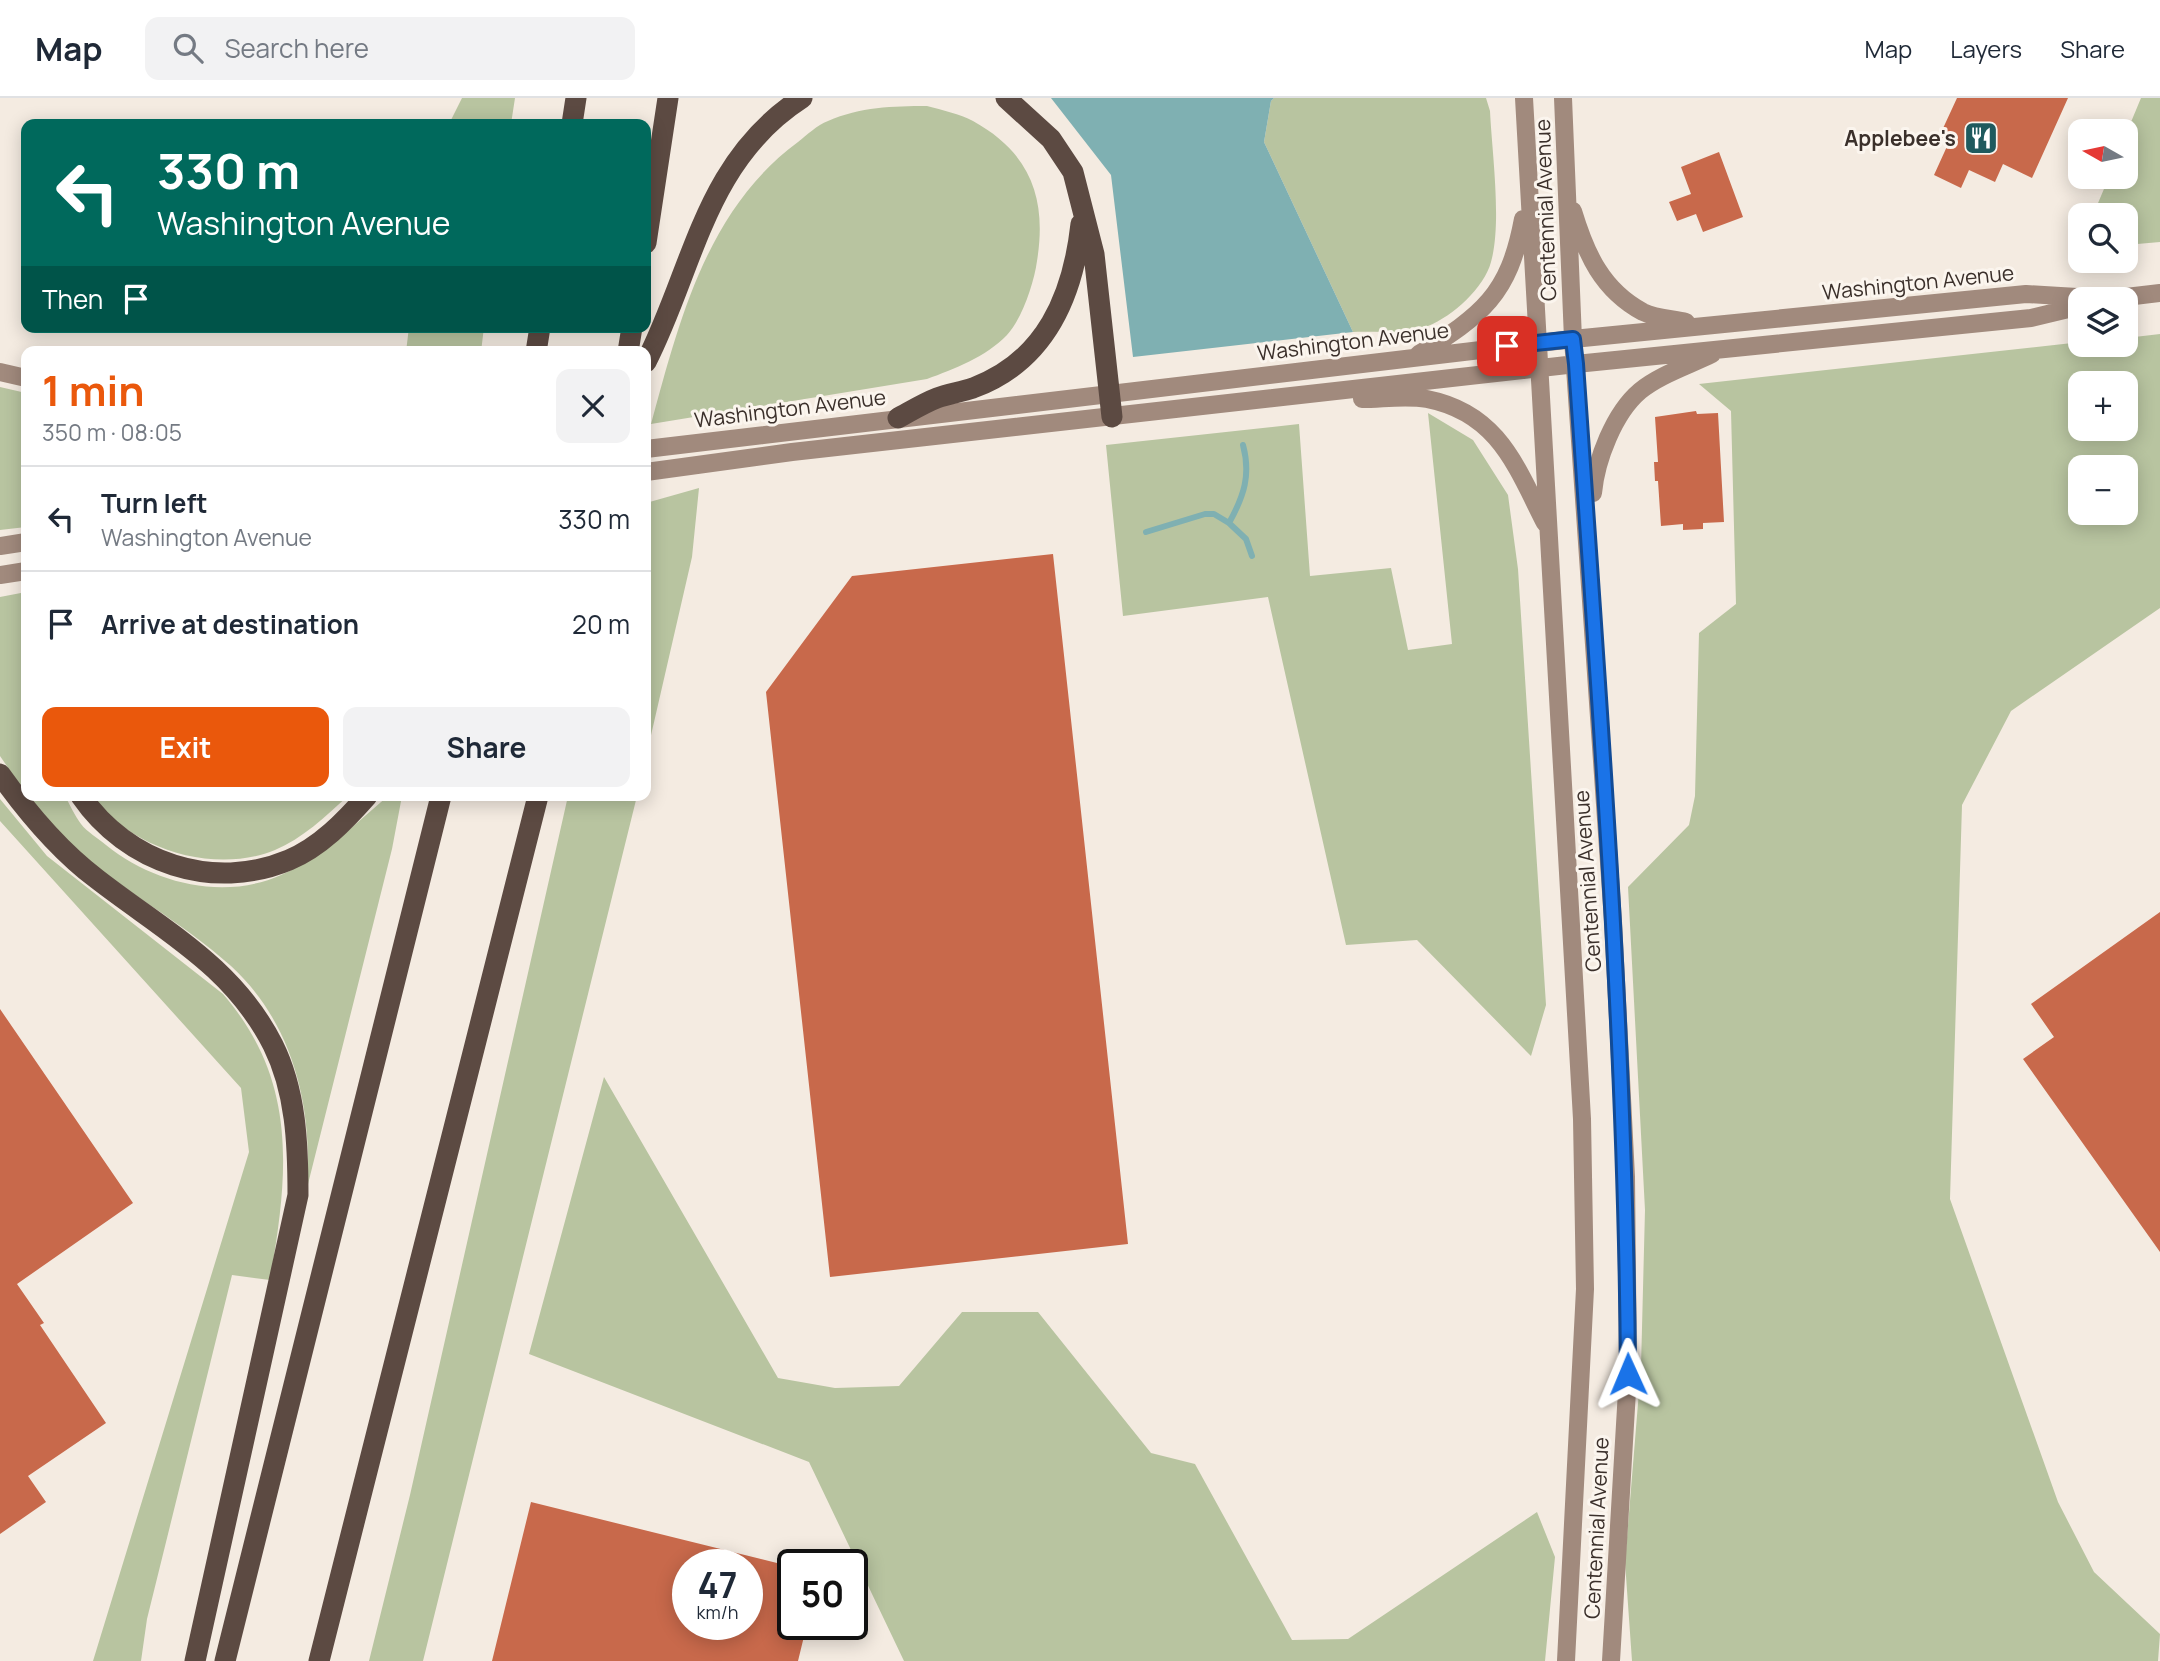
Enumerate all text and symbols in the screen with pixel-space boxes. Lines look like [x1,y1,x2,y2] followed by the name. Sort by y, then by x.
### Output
[145,17,635,80] search box
[35,26,103,71] text: Map
[169,29,207,67] icon: search
[225,30,369,66] text: Search here
[1865,32,1912,65] text: Map
[1950,32,2022,65] text: Layers
[2060,32,2125,65] text: Share
[1528,119,1562,301] street label: Centennial Avenue
[1962,119,2000,157] restaurant icon: Applebee's
[2068,119,2138,189] north arrow
[2068,119,2138,525] map controls
[1844,124,1956,152] place label: Applebee's
[157,137,300,204] text: 330 m
[42,147,133,238] icon: left
[157,201,451,245] text: Washington Avenue
[2068,203,2138,273] button: search
[1821,258,2015,306] street label: Washington Avenue
[117,280,155,318] icon: arrive
[42,281,103,317] text: Then
[2068,287,2138,357] button: layers
[1256,315,1450,367] street label: Washington Avenue
[1477,316,1537,376] pin
[1488,327,1526,365] icon: arrive
[42,361,145,419] text: 1 min
[556,369,630,443] button: close
[2068,371,2138,441] button: +
[693,382,887,434] street label: Washington Avenue
[42,416,182,448] text: 350 m · 08:05
[2068,455,2138,525] button: −
[101,485,208,521] text: Turn left
[42,500,80,538] icon: left
[558,501,630,537] text: 330 m
[101,521,312,553] text: Washington Avenue
[42,605,80,643] icon: arrive
[101,606,359,642] text: Arrive at destination
[572,606,630,642] text: 20 m
[42,707,329,787] button: Exit
[343,707,630,787] button: Share
[1567,789,1607,973] street label: Centennial Avenue
[1591,1337,1665,1411] position arrow
[1577,1436,1615,1620] street label: Centennial Avenue
[777,1549,868,1640] speed limit sign: 50
[698,1561,737,1609] text: 47
[697,1600,738,1624] text: km/h

